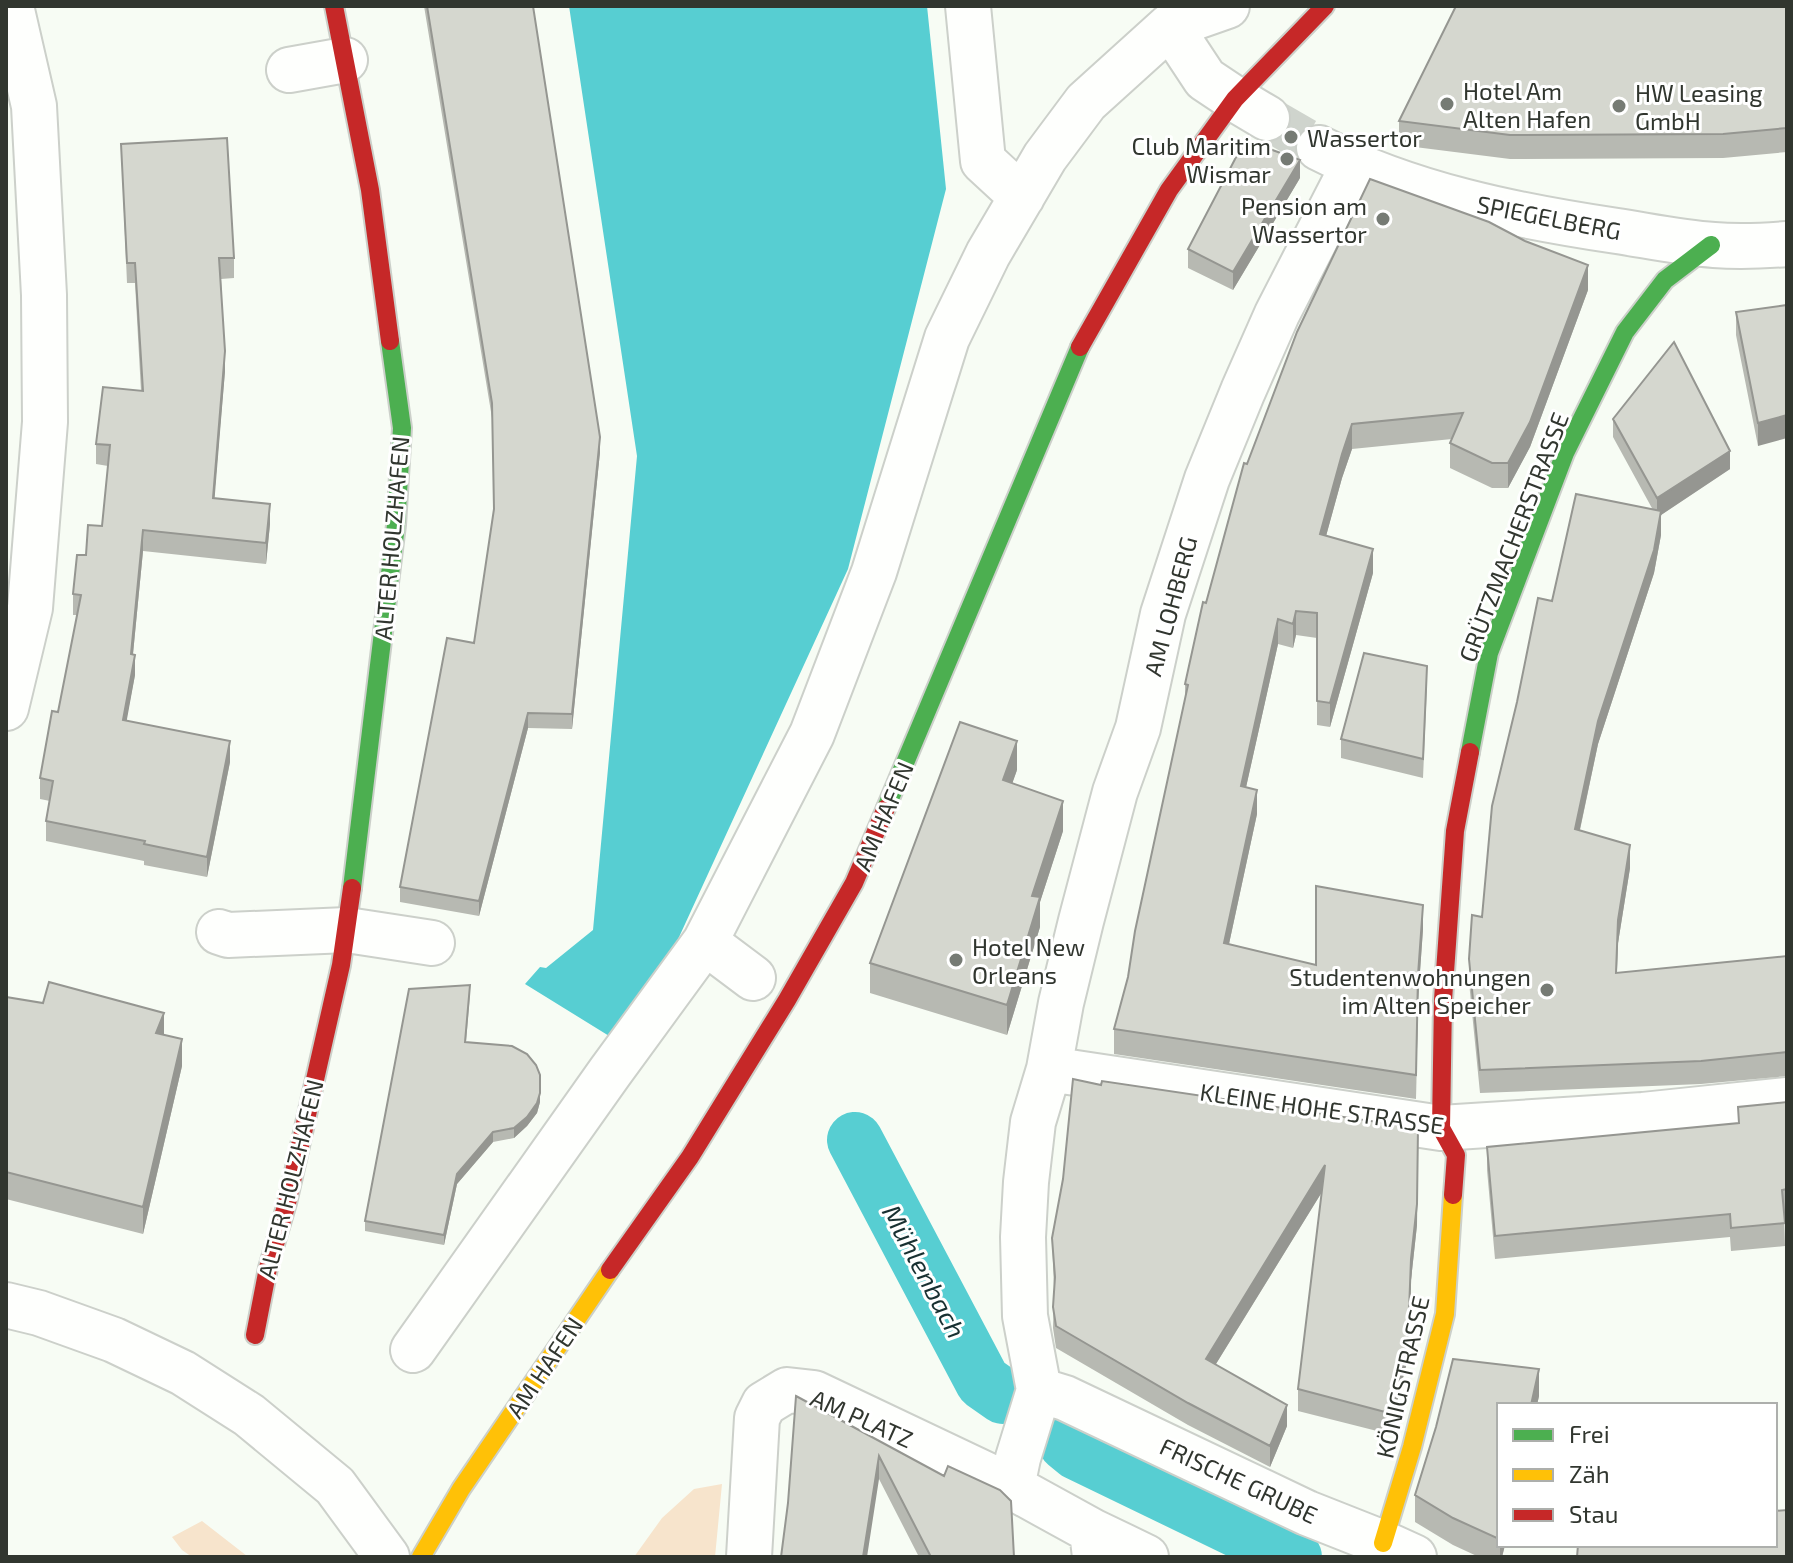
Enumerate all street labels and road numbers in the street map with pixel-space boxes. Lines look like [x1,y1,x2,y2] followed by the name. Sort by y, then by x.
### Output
[1474,189,1624,245] street label: SPIEGELBERG
[1452,408,1574,666] street label: GRÜTZMACHERSTRASSE
[368,435,414,641] street label: ALTER HOLZHAFEN
[1137,533,1203,679] street label: AM LOHBERG
[847,757,919,875] street label: AM HAFEN
[251,1076,329,1282] street label: ALTER HOLZHAFEN
[1198,1076,1446,1140] street label: KLEINE HOHE STRASSE
[1369,1293,1435,1461] street label: KÖNIGSTRASSE
[500,1311,588,1423] street label: AM HAFEN
[806,1383,918,1453] street label: AM PLATZ
[1156,1431,1322,1529] street label: FRISCHE GRUBE

